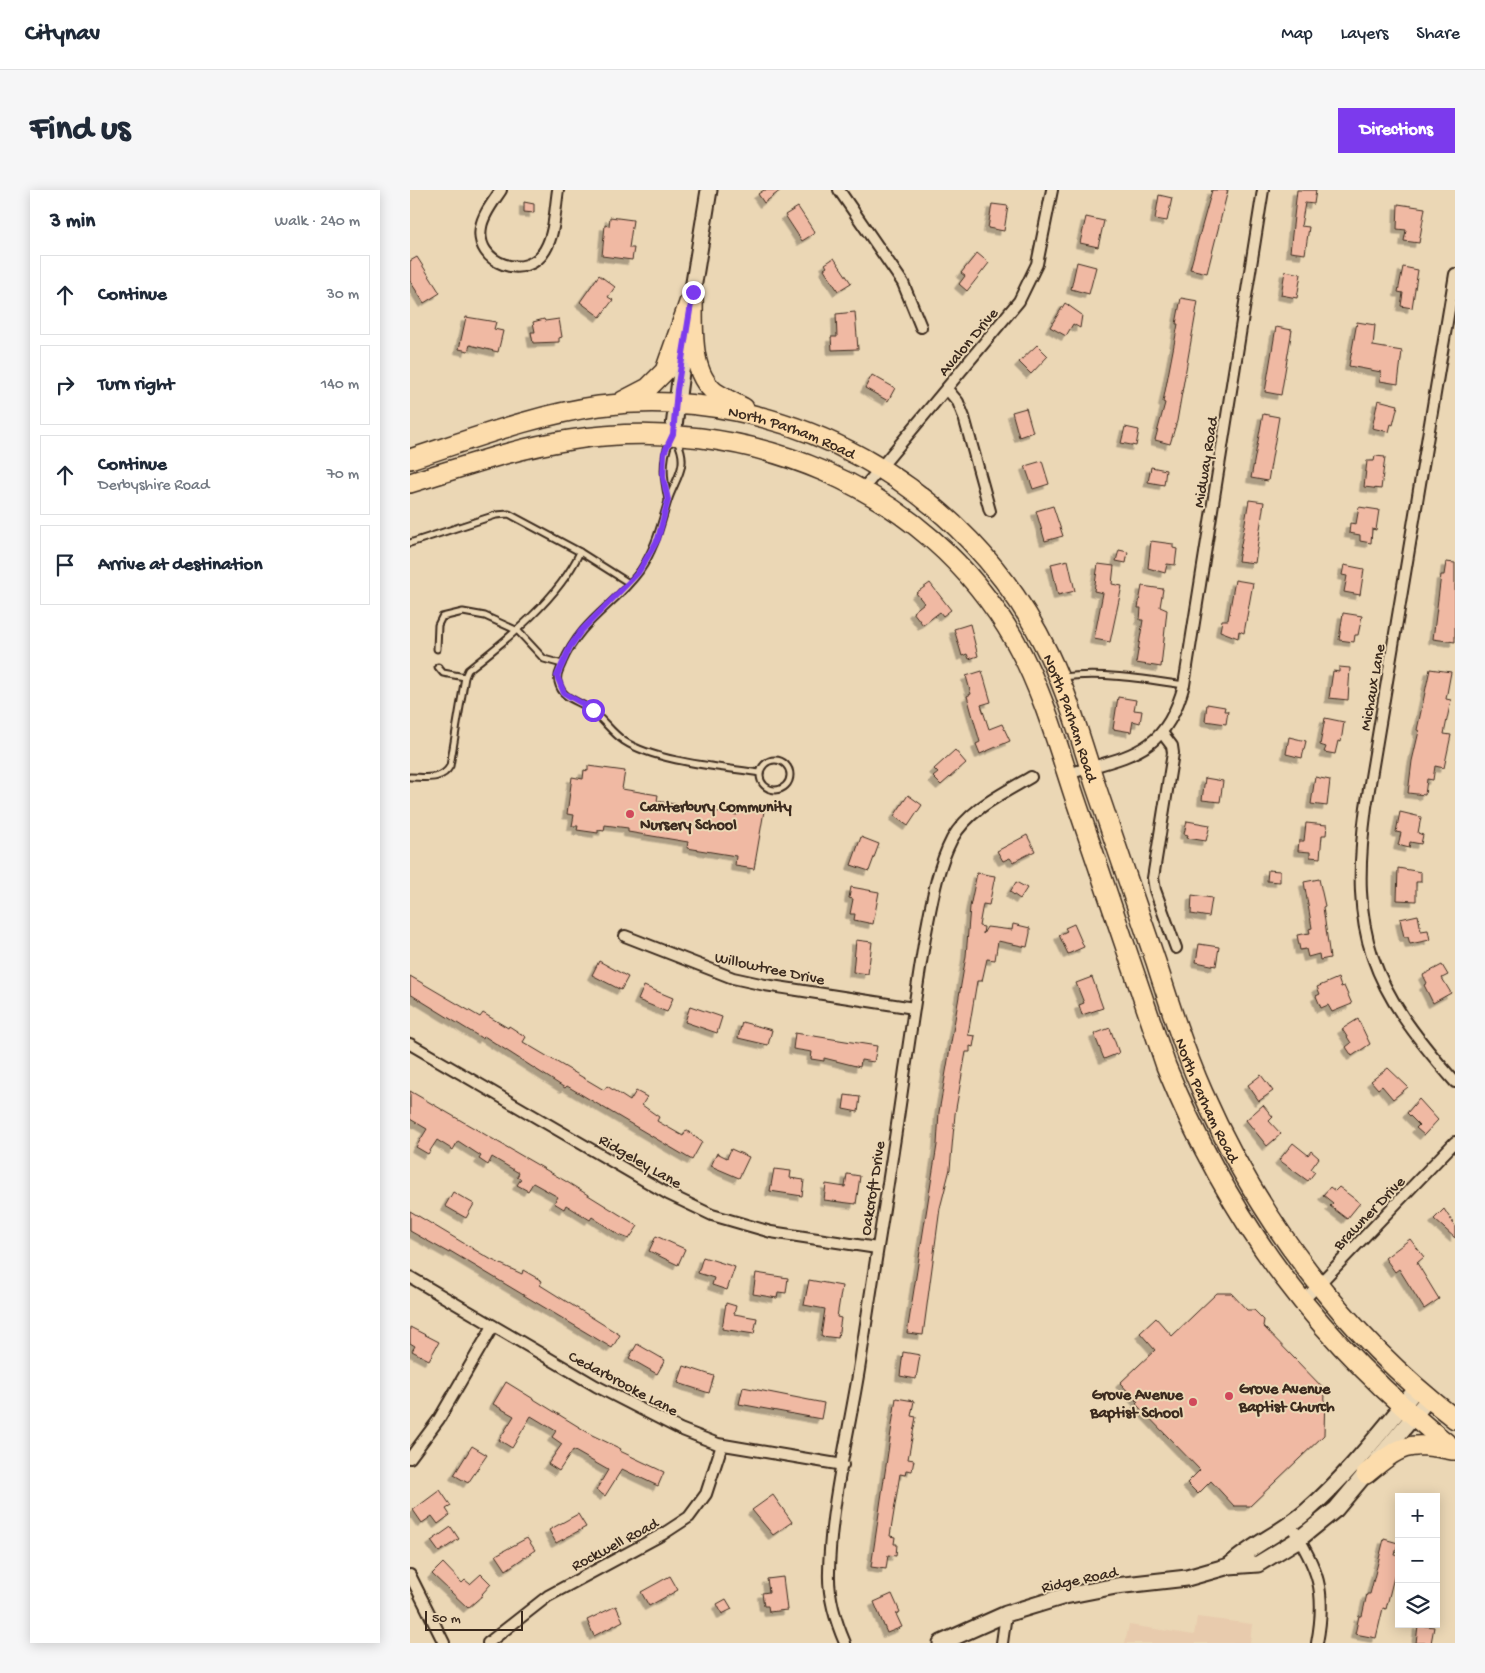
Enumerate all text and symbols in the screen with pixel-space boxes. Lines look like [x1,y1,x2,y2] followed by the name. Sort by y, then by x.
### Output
[25,20,100,49] text: Citynav
[1281,24,1313,45] text: Map
[1341,24,1388,45] text: Layers
[1416,24,1460,45] text: Share
[1338,108,1455,153] button: Directions
[30,110,130,151] text: Find us
[50,210,95,235] text: 3 min
[275,213,360,232] text: Walk · 240 m
[51,281,79,309] icon: ahead
[682,281,705,304] route end
[98,284,167,307] text: Continue
[326,286,359,305] text: 30 m
[936,305,1004,381] street label: Avalon Drive
[51,371,79,399] icon: right
[98,374,174,397] text: Turn right
[321,376,359,395] text: 140 m
[726,404,859,466] street label: North Parham Road
[1191,414,1224,509] street label: Midway Road
[98,454,167,477] text: Continue
[51,461,79,489] icon: ahead
[326,466,359,485] text: 70 m
[98,477,209,496] text: Derbyshire Road
[51,551,79,579] icon: arrive
[98,554,262,577] text: Arrive at destination
[1357,642,1392,732] street label: Michaux Lane
[1037,652,1100,786] street label: North Parham Road
[582,699,605,722] route start
[639,799,792,836] place label: Canterbury Community Nursery School
[624,808,636,820] marker: Canterbury Community Nursery School
[712,949,827,992] street label: Willowtree Drive
[1169,1036,1242,1168] street label: North Parham Road
[594,1132,685,1195] street label: Ridgeley Lane
[858,1139,891,1237] street label: Oakcroft Drive
[1330,1173,1411,1256] street label: Brawner Drive
[564,1348,681,1422] street label: Cedarbrooke Lane
[1238,1381,1335,1418] place label: Grove Avenue Baptist Church
[1089,1387,1184,1424] place label: Grove Avenue Baptist School
[1223,1390,1235,1402] marker: Grove Avenue Baptist Church
[1187,1396,1199,1408] marker: Grove Avenue Baptist School
[1395,1493,1440,1628] map controls
[1395,1493,1440,1538] button: +
[569,1514,664,1577] street label: Rockwell Road
[1395,1538,1440,1583] button: −
[1040,1564,1121,1599] street label: Ridge Road
[1395,1583,1440,1628] button: layers
[425,1608,522,1631] scale bar
[432,1611,461,1628] text: 50 m

